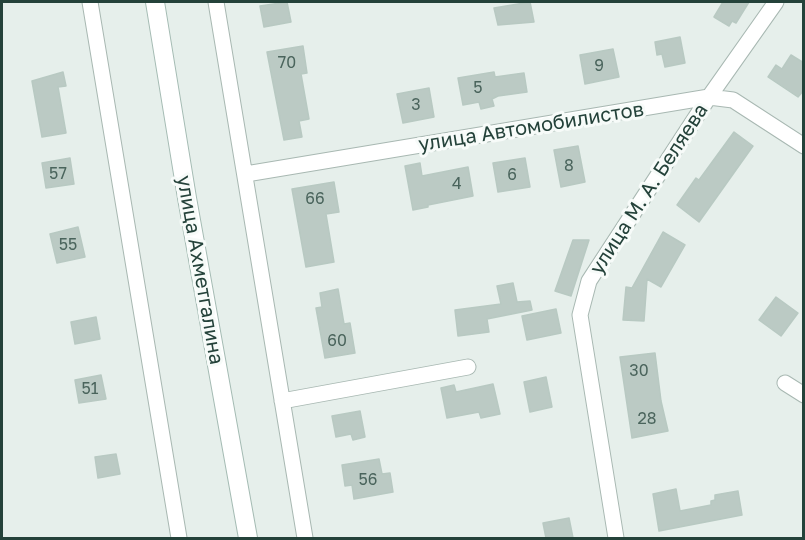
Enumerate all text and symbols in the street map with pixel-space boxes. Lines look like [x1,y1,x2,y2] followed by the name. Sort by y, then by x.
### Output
[278,53,296,73] house number: 70
[594,56,604,76] house number: 9
[473,78,483,98] house number: 5
[411,95,421,115] house number: 3
[417,97,645,157] street label: улица Автомобилистов
[585,99,713,279] street label: улица М. А. Беляева
[564,156,574,176] house number: 8
[49,164,67,184] house number: 57
[507,165,517,185] house number: 6
[172,174,228,366] street label: улица Ахметгалина
[452,174,462,194] house number: 4
[305,189,325,209] house number: 66
[59,235,77,255] house number: 55
[327,331,347,351] house number: 60
[629,361,649,381] house number: 30
[81,379,99,399] house number: 51
[637,409,657,429] house number: 28
[359,470,377,490] house number: 56

